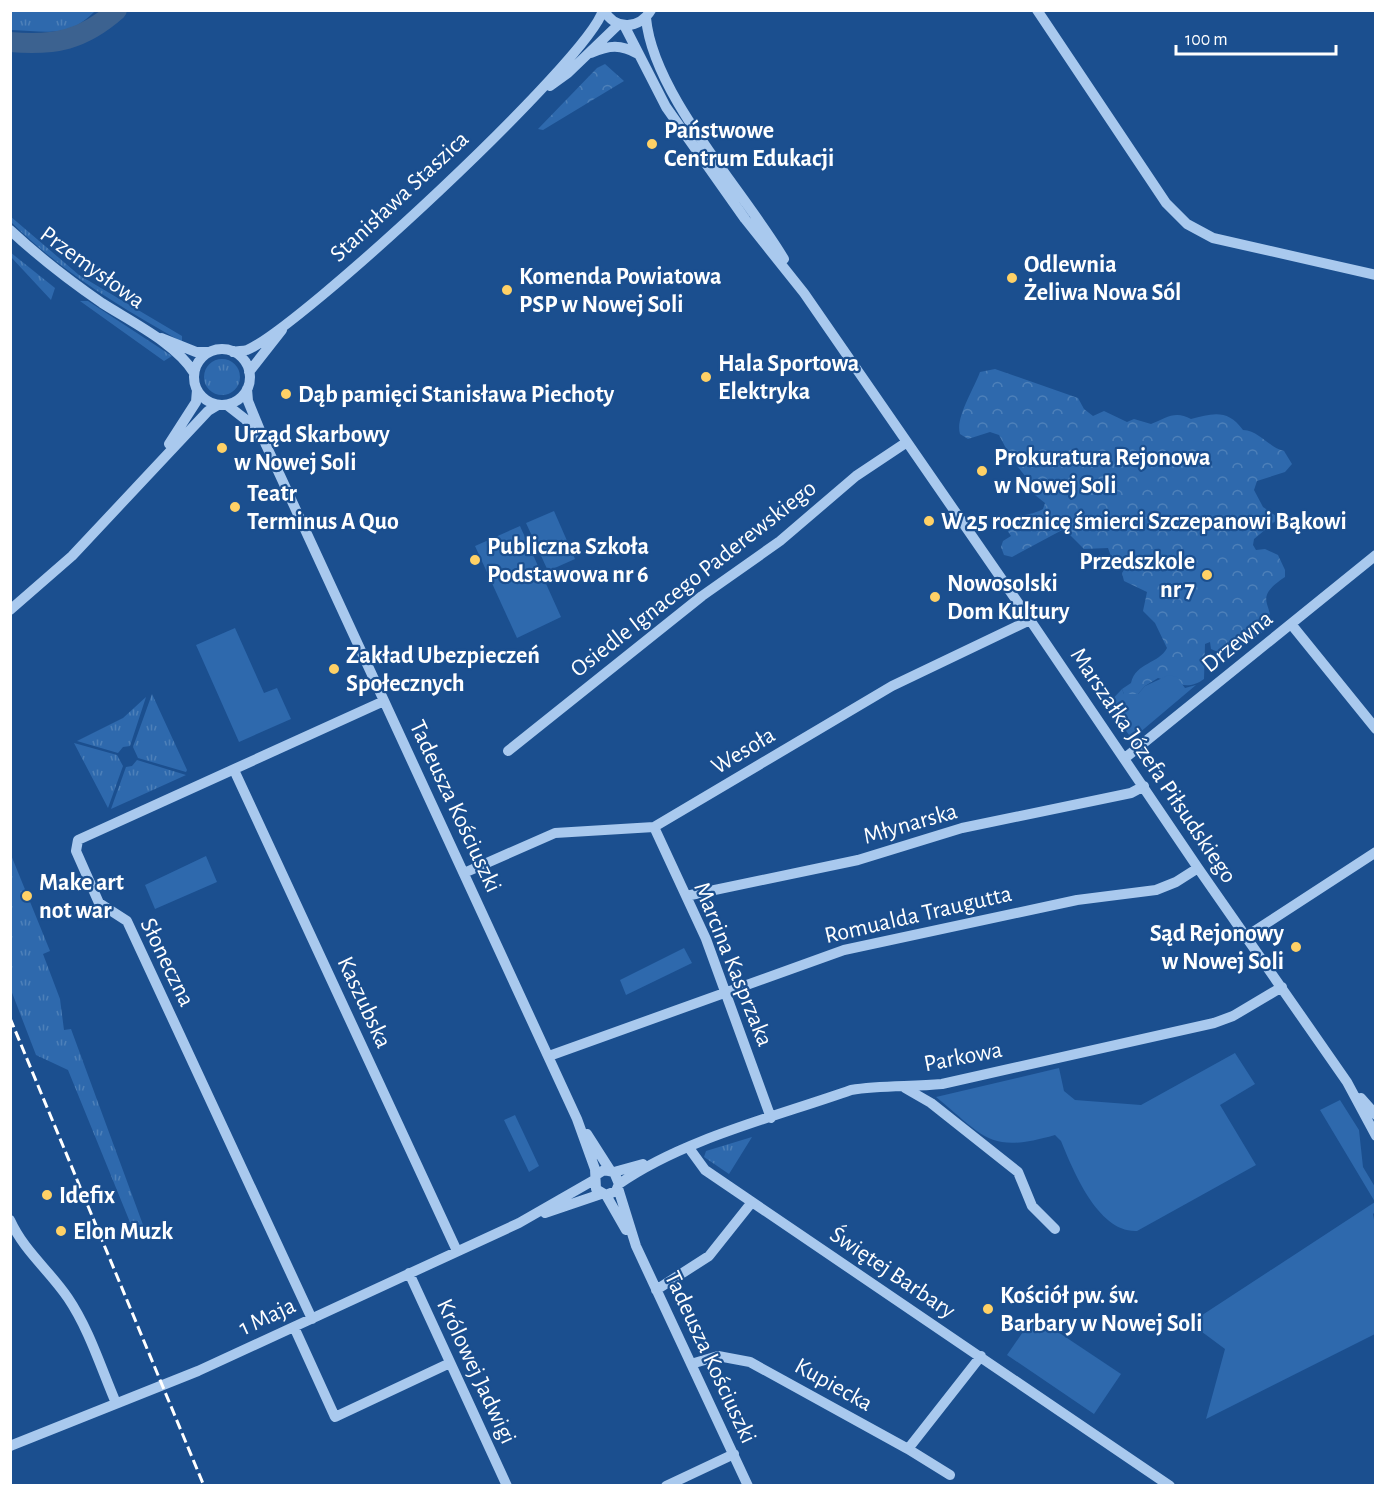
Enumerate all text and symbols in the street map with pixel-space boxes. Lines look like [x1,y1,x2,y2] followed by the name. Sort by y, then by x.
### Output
[1176,18,1336,56] scale bar
[1185,31,1228,49] text: 100 m
[664,119,834,171] place label: Państwowe Centrum Edukacji
[326,127,474,267] street label: Stanisława Staszica
[645,137,659,151] marker: Państwowe Centrum Edukacji
[36,222,149,314] street label: Przemysłowa
[1024,253,1181,305] place label: Odlewnia Żeliwa Nowa Sól
[519,265,722,317] place label: Komenda Powiatowa PSP w Nowej Soli
[1005,271,1019,285] marker: Odlewnia Żeliwa Nowa Sól
[500,283,514,297] marker: Komenda Powiatowa PSP w Nowej Soli
[718,352,859,404] place label: Hala Sportowa Elektryka
[699,370,713,384] marker: Hala Sportowa Elektryka
[298,383,615,407] place label: Dąb pamięci Stanisława Piechoty
[279,387,293,401] marker: Dąb pamięci Stanisława Piechoty
[234,423,390,475] place label: Urząd Skarbowy w Nowej Soli
[215,441,229,455] marker: Urząd Skarbowy w Nowej Soli
[994,446,1211,498] place label: Prokuratura Rejonowa w Nowej Soli
[975,464,989,478] marker: Prokuratura Rejonowa w Nowej Soli
[566,476,821,682] street label: Osiedle Ignacego Paderewskiego
[247,482,399,534] place label: Teatr Terminus A Quo
[228,500,242,514] marker: Teatr Terminus A Quo
[941,510,1347,534] place label: W 25 rocznicę śmierci Szczepanowi Bąkowi
[922,514,936,528] marker: W 25 rocznicę śmierci Szczepanowi Bąkowi
[487,535,649,587] place label: Publiczna Szkoła Podstawowa nr 6
[1079,550,1195,602] place label: Przedszkole nr 7
[468,553,482,567] marker: Publiczna Szkoła Podstawowa nr 6
[1200,568,1214,582] marker: Przedszkole nr 7
[947,572,1070,624] place label: Nowosolski Dom Kultury
[928,590,942,604] marker: Nowosolski Dom Kultury
[1198,606,1278,677] street label: Drzewna
[346,644,540,696] place label: Zakład Ubezpieczeń Społecznych
[1065,644,1241,888] street label: Marszałka Józefa Piłsudskiego
[327,662,341,676] marker: Zakład Ubezpieczeń Społecznych
[405,717,505,896] street label: Tadeusza Kościuszki
[708,723,779,779] street label: Wesoła
[860,799,960,849] street label: Młynarska
[39,871,124,923] place label: Make art not war
[689,879,777,1050] street label: Marcina Kasprzaka
[822,882,1014,948] street label: Romualda Traugutta
[20,889,34,903] marker: Make art not war
[135,914,199,1010] street label: Słoneczna
[1150,922,1284,974] place label: Sąd Rejonowy w Nowej Soli
[1289,940,1303,954] marker: Sąd Rejonowy w Nowej Soli
[333,953,396,1052] street label: Kaszubska
[922,1038,1004,1076] street label: Parkowa
[59,1184,115,1208] place label: Idefix
[40,1188,54,1202] marker: Idefix
[73,1220,173,1244] place label: Elon Muzk
[825,1221,961,1323] street label: Świętej Barbary
[54,1224,68,1238] marker: Elon Muzk
[660,1268,760,1447] street label: Tadeusza Kościuszki
[1000,1284,1203,1336] place label: Kościół pw. św. Barbary w Nowej Soli
[235,1293,299,1340] street label: 1 Maja
[432,1295,520,1448] street label: Królowej Jadwigi
[981,1302,995,1316] marker: Kościół pw. św. Barbary w Nowej Soli
[791,1354,876,1416] street label: Kupiecka

